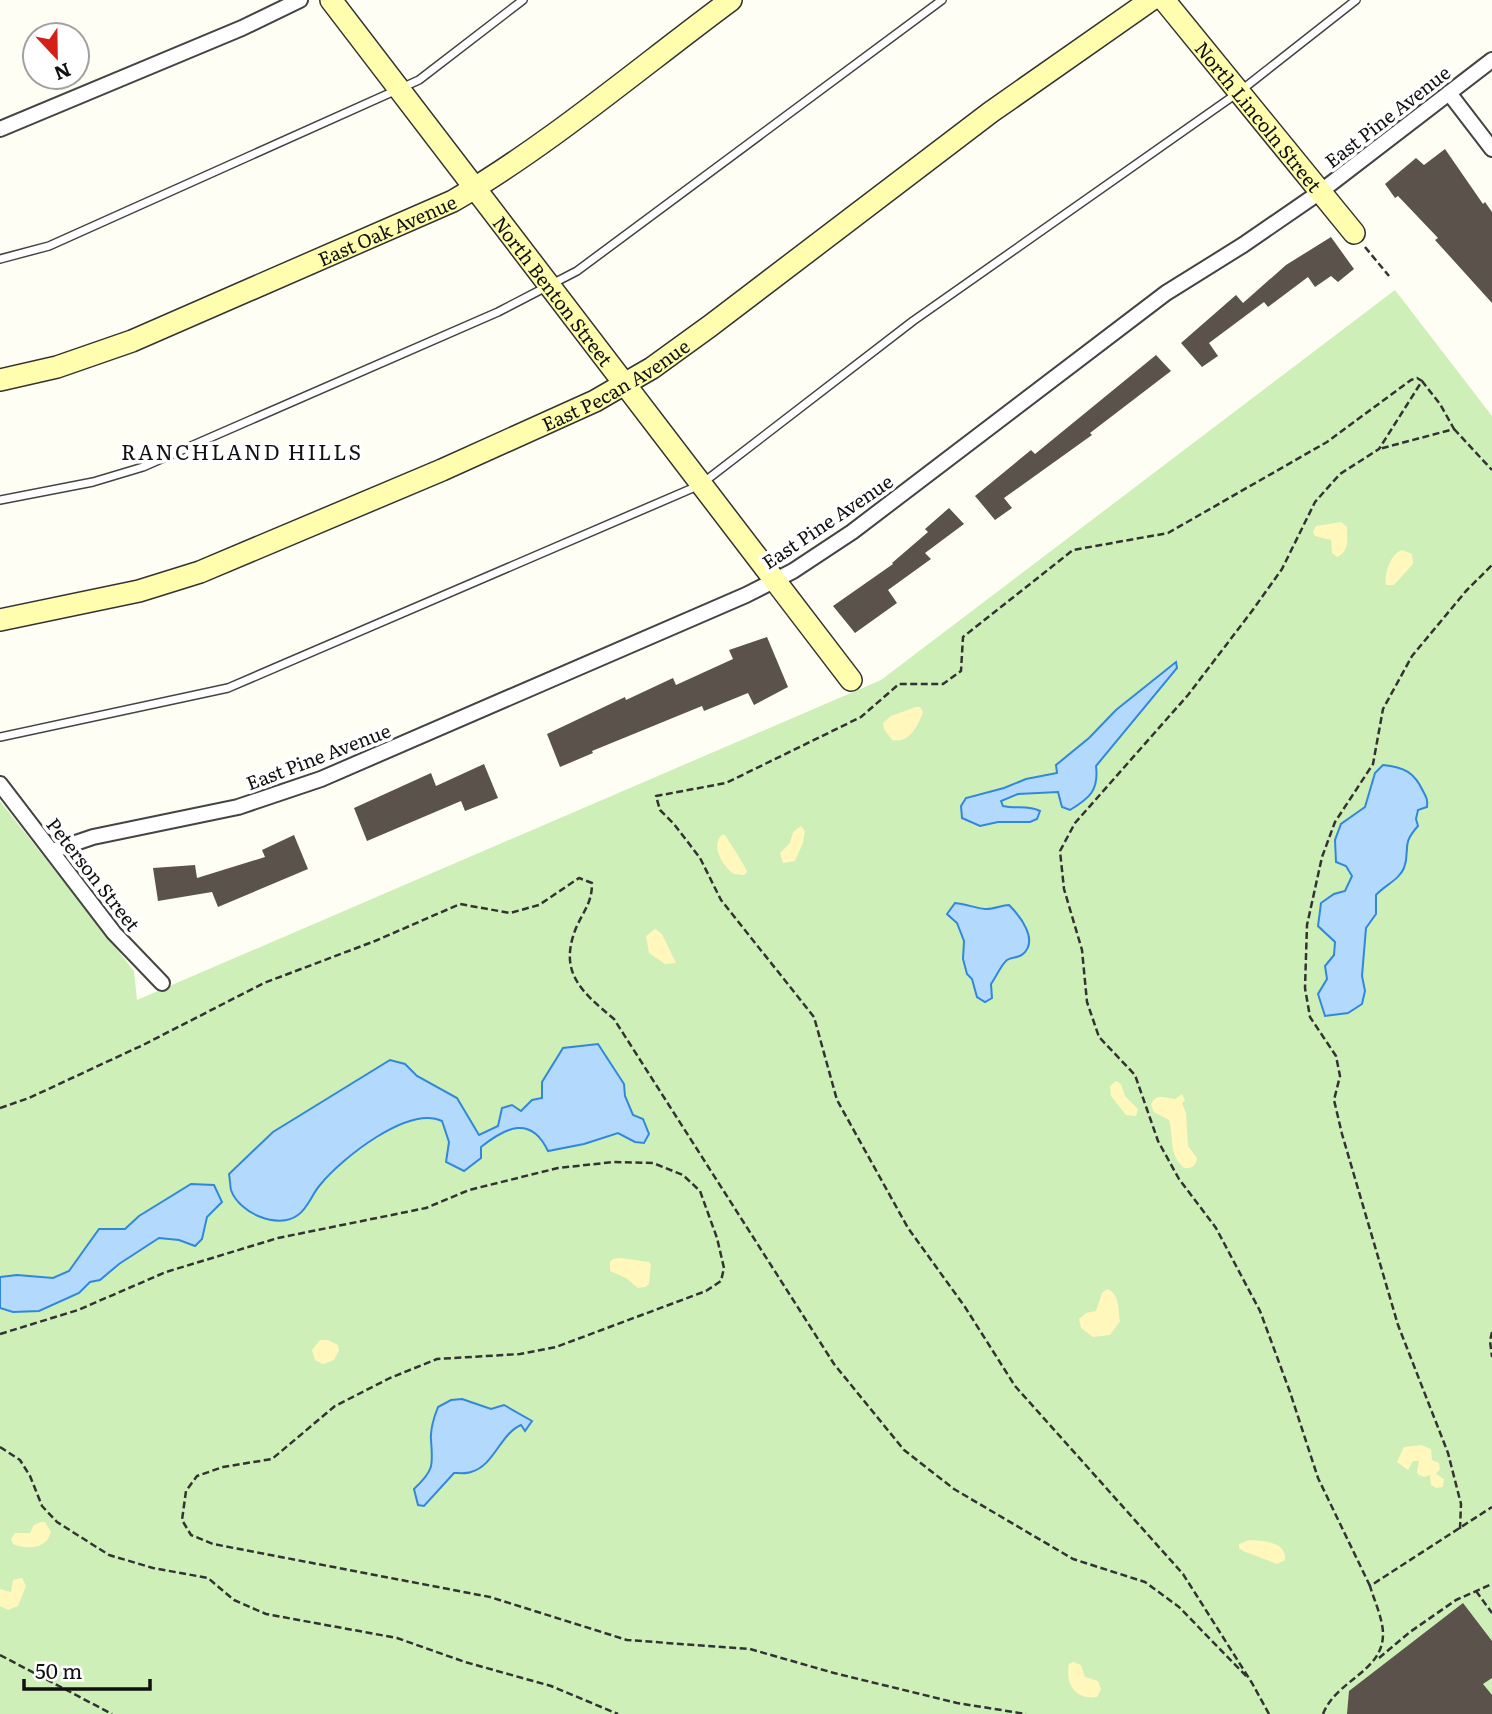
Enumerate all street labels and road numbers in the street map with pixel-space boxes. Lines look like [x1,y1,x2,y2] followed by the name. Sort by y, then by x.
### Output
[1189,35,1329,198] street label: North Lincoln Street
[1318,58,1456,174] street label: East Pine Avenue
[313,187,461,272] street label: East Oak Avenue
[487,210,620,372] street label: North Benton Street
[537,331,695,437] street label: East Pecan Avenue
[756,467,898,575] street label: East Pine Avenue
[242,716,394,796] street label: East Pine Avenue
[41,811,148,937] street label: Peterson Street

